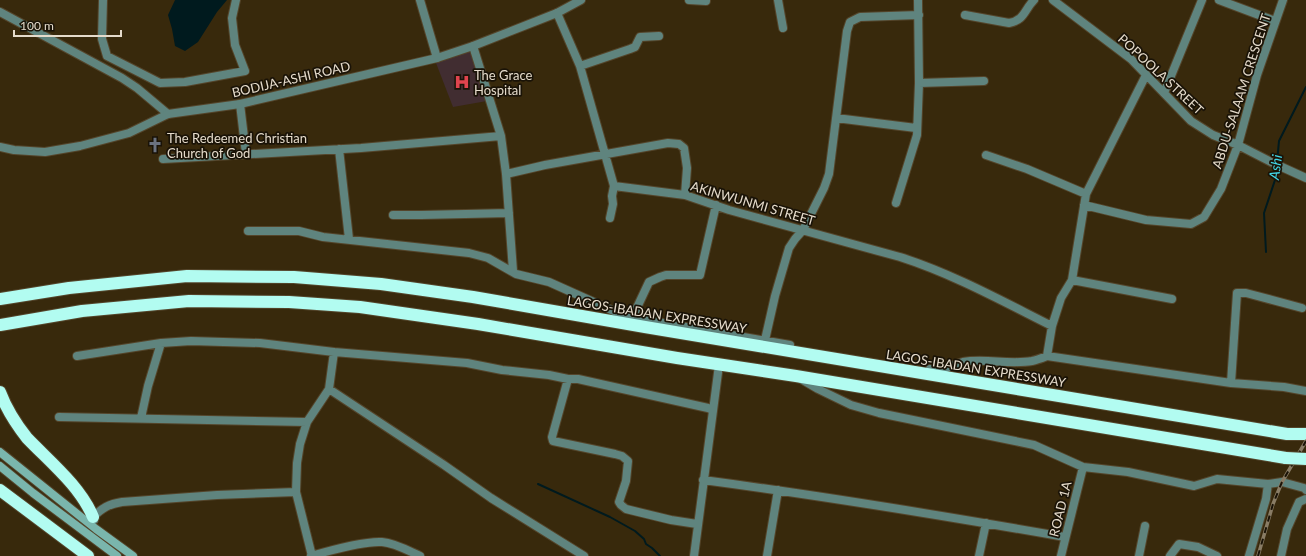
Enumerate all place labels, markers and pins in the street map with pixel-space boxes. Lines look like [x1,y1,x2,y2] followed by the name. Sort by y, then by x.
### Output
[474,67,533,98] place label: The Grace Hospital
[453,73,471,91] hospital icon: The Grace Hospital
[167,130,307,161] place label: The Redeemed Christian Church of God
[146,136,164,154] church icon: The Redeemed Christian Church of God

